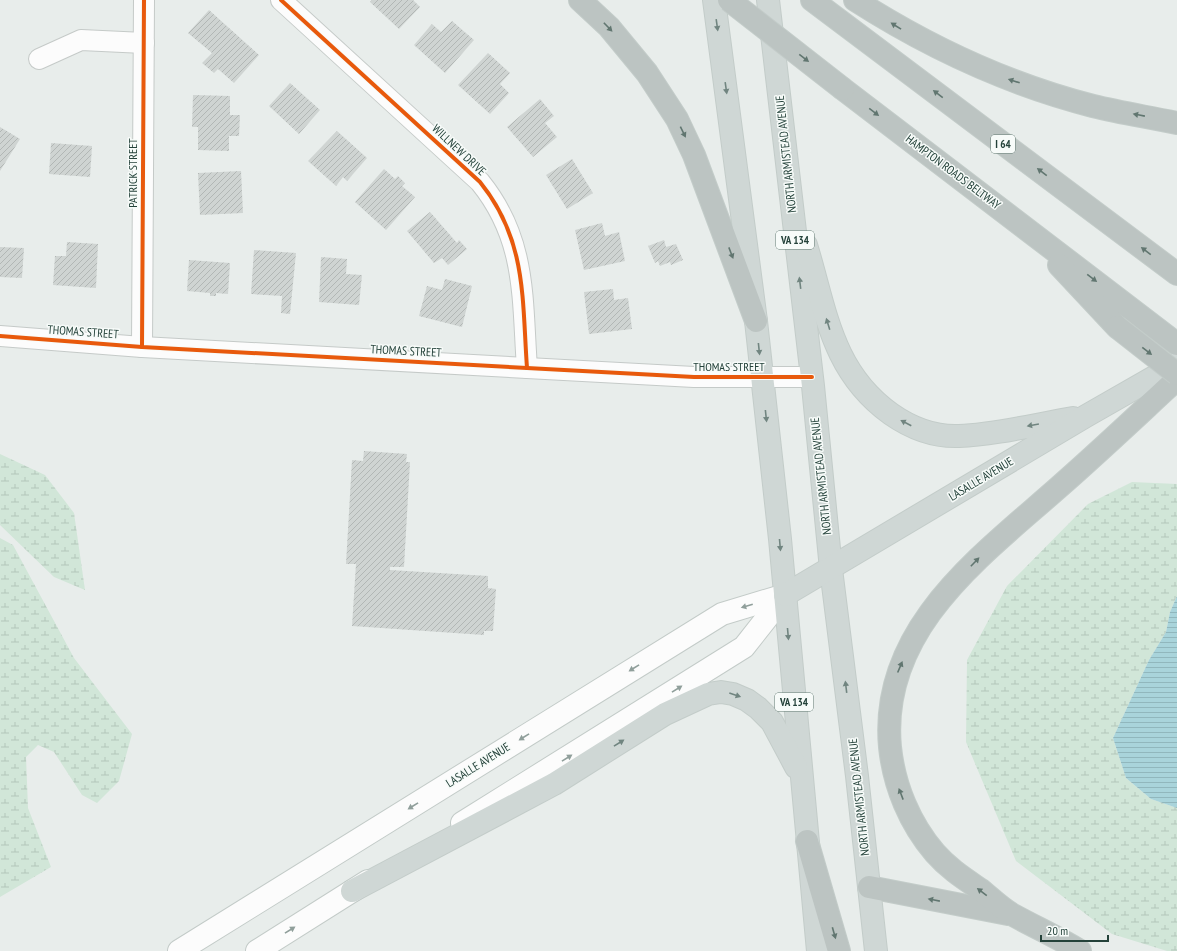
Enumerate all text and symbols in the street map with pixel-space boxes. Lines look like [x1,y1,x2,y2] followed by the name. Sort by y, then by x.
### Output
[714,19,720,31] one-way arrow
[603,22,613,32] one-way arrow
[891,22,901,30] one-way arrow
[798,54,809,63] one-way arrow
[1007,78,1019,84] one-way arrow
[722,82,729,94] one-way arrow
[932,90,943,99] one-way arrow
[772,95,799,213] street label: NORTH ARMISTEAD AVENUE
[868,108,879,116] one-way arrow
[1133,112,1145,118] one-way arrow
[429,121,489,178] street label: WILLNEW DRIVE
[680,127,686,138] one-way arrow
[903,131,1004,213] street label: HAMPTON ROADS BELTWAY
[991,135,1015,153] road number: I 64
[125,138,140,208] street label: PATRICK STREET
[1036,168,1047,177] one-way arrow
[776,231,814,249] road number: VA 134
[1140,246,1151,255] one-way arrow
[728,248,734,260] one-way arrow
[1087,274,1098,282] one-way arrow
[797,277,804,289] one-way arrow
[825,318,831,330] one-way arrow
[47,322,120,342] street label: THOMAS STREET
[370,341,443,360] street label: THOMAS STREET
[756,343,763,355] one-way arrow
[1141,347,1152,355] one-way arrow
[693,359,765,374] street label: THOMAS STREET
[763,410,770,422] one-way arrow
[807,417,834,535] street label: NORTH ARMISTEAD AVENUE
[901,420,912,426] one-way arrow
[1027,422,1039,428] one-way arrow
[946,453,1016,504] street label: LASALLE AVENUE
[777,539,784,551] one-way arrow
[970,557,980,567] one-way arrow
[741,603,753,609] one-way arrow
[785,628,792,640] one-way arrow
[898,660,904,672] one-way arrow
[628,665,640,672] one-way arrow
[843,681,850,693] one-way arrow
[672,685,682,693] one-way arrow
[729,692,741,698] one-way arrow
[775,693,813,711] road number: VA 134
[519,733,529,741] one-way arrow
[845,738,872,856] street label: NORTH ARMISTEAD AVENUE
[443,739,513,790] street label: LASALLE AVENUE
[613,739,624,747] one-way arrow
[561,754,573,761] one-way arrow
[897,787,903,799] one-way arrow
[407,802,419,809] one-way arrow
[977,887,988,896] one-way arrow
[928,896,940,902] one-way arrow
[1041,917,1108,943] scale bar
[1047,923,1068,938] text: 20 m
[285,926,295,934] one-way arrow
[831,926,837,939] one-way arrow

